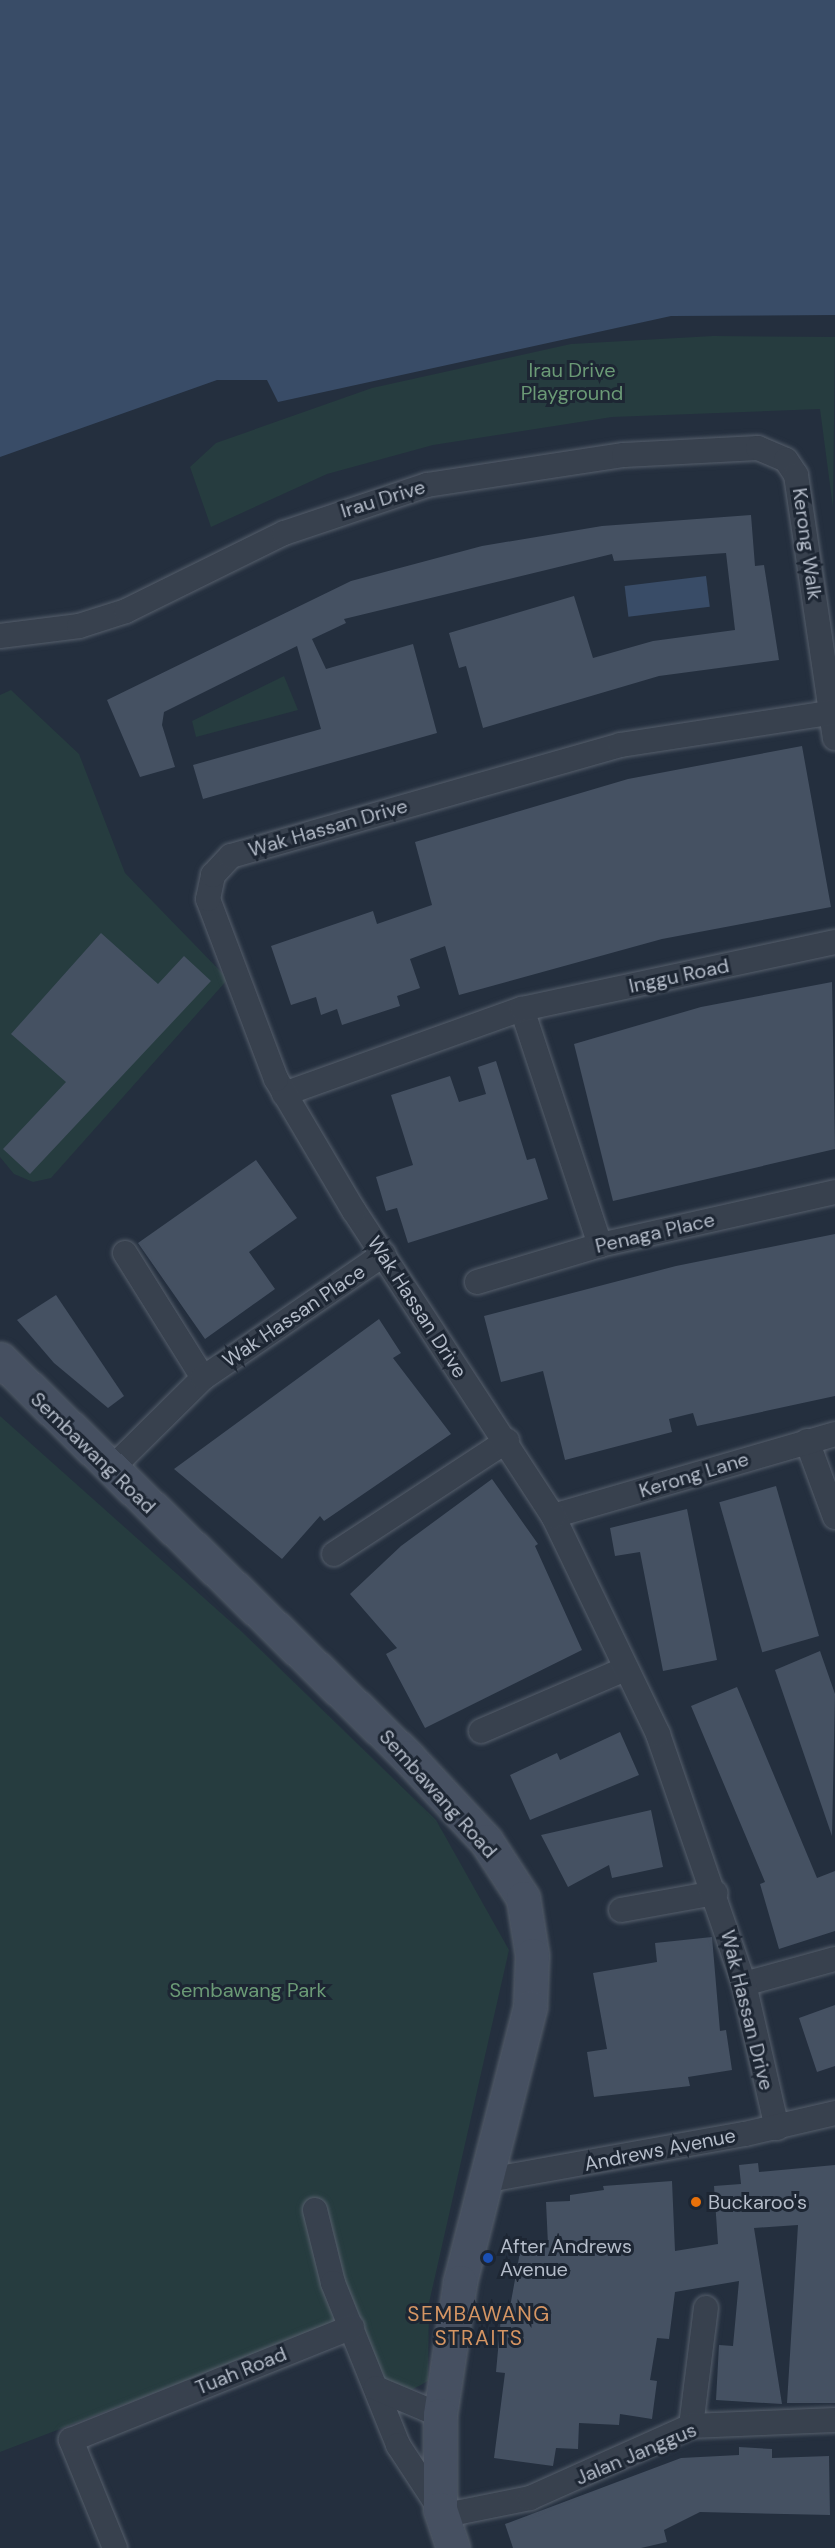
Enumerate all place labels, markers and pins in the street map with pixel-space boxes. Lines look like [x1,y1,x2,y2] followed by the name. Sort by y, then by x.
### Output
[708,2190,807,2214] place label: Buckaroo's
[689,2195,703,2209] marker: Buckaroo's
[500,2234,632,2281] place label: After Andrews Avenue
[481,2251,495,2265] marker: After Andrews Avenue

